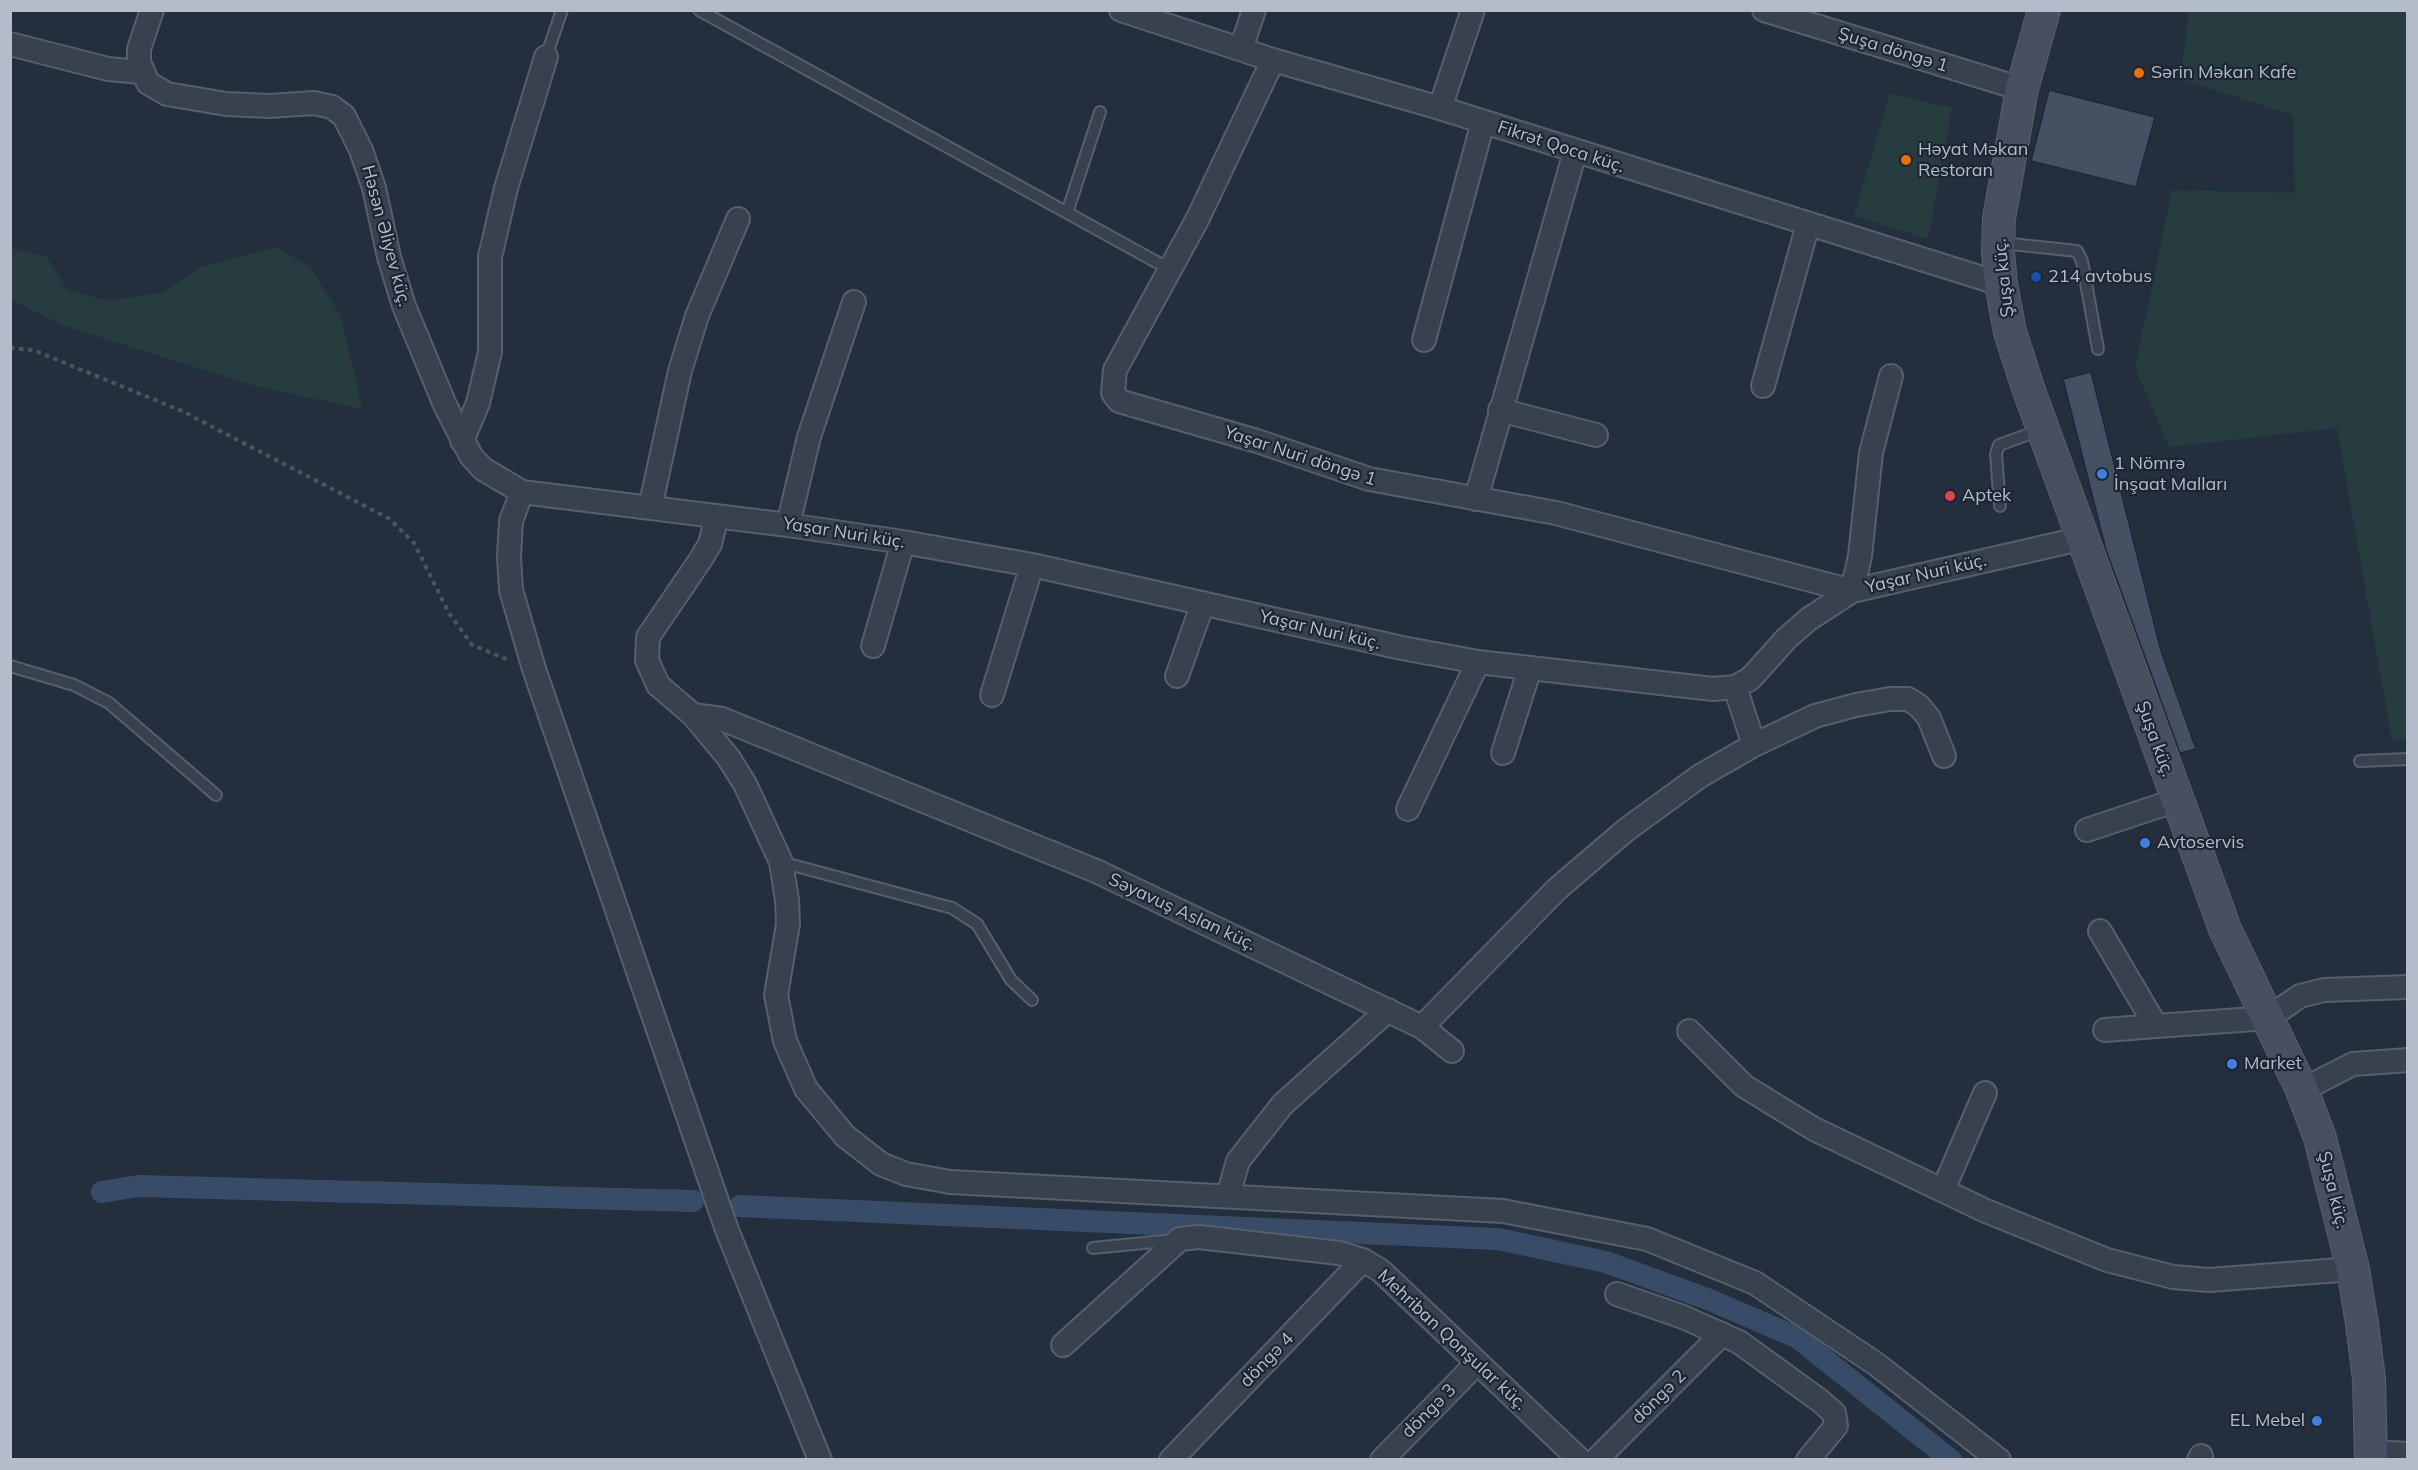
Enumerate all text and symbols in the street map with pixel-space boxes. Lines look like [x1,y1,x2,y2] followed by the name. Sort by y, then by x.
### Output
[1835,23,1951,77] street label: Şuşa döngə 1
[2151,62,2296,84] place label: Sərin Məkan Kafe
[2132,66,2146,80] marker: Sərin Məkan Kafe
[1495,116,1627,178] street label: Fikrət Qoca küç.
[1918,139,2028,182] place label: Həyat Məkan Restoran
[1899,153,1913,167] marker: Həyat Məkan Restoran
[357,163,415,309] street label: Həsən Əliyev küç.
[1989,238,2019,318] street label: Şuşa küç.
[2048,266,2152,288] place label: 214 avtobus
[2029,270,2043,284] marker: 214 avtobus
[1221,421,1379,491] street label: Yaşar Nuri döngə 1
[2114,453,2227,496] place label: 1 Nömrə İnşaat Malları
[2095,467,2109,481] marker: 1 Nömrə İnşaat Malları
[1962,485,2011,507] place label: Aptek
[1943,489,1957,503] marker: Aptek
[781,513,907,553] street label: Yaşar Nuri küç.
[1863,550,1989,598] street label: Yaşar Nuri küç.
[1257,606,1383,654] street label: Yaşar Nuri küç.
[2131,698,2179,780] street label: Şuşa küç.
[2157,832,2245,854] place label: Avtoservis
[2138,836,2152,850] marker: Avtoservis
[1105,868,1259,956] street label: Səyavuş Aslan küç.
[2244,1053,2302,1075] place label: Market
[2225,1057,2239,1071] marker: Market
[2313,1149,2353,1231] street label: Şuşa küç.
[1373,1265,1531,1415] street label: Mehriban Qonşular küç.
[1236,1328,1298,1392] street label: döngə 4
[1627,1365,1691,1429] street label: döngə 2
[1397,1379,1461,1443] street label: döngə 3
[2230,1410,2305,1432] place label: EL Mebel
[2310,1414,2324,1428] marker: EL Mebel

